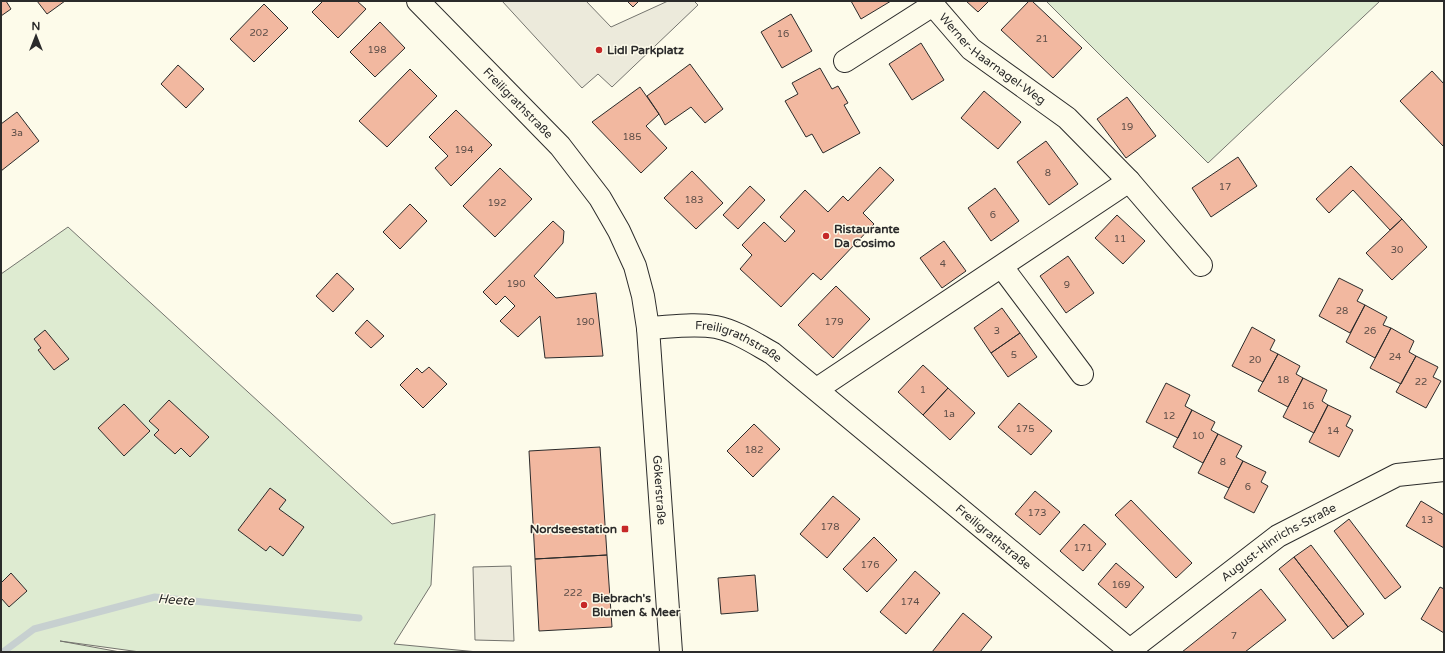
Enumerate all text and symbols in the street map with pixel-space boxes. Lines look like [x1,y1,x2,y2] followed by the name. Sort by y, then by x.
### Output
[936,10,1048,107] street label: Werner-Haarnagel-Weg
[16,16,56,56] north arrow
[32,20,40,33] text: N
[250,27,268,39] house number: 202
[777,28,789,40] house number: 16
[1036,33,1048,45] house number: 21
[607,43,684,58] place label: Lidl Parkplatz
[368,44,386,56] house number: 198
[594,45,604,55] marker: Lidl Parkplatz
[480,65,556,142] street label: Freiligrathstraße
[1121,121,1133,133] house number: 19
[11,127,23,139] house number: 3a
[623,131,641,143] house number: 185
[455,144,473,156] house number: 194
[1045,167,1051,179] house number: 8
[1219,181,1231,193] house number: 17
[685,194,703,206] house number: 183
[488,197,506,209] house number: 192
[990,209,996,221] house number: 6
[834,222,900,250] place label: Ristaurante Da Cosimo
[821,231,831,241] marker: Ristaurante Da Cosimo
[1114,233,1126,245] house number: 11
[1391,244,1403,256] house number: 30
[940,258,946,270] house number: 4
[507,278,525,290] house number: 190
[1064,279,1070,291] house number: 9
[1336,305,1348,317] house number: 28
[576,316,594,328] house number: 190
[825,316,843,328] house number: 179
[695,318,785,365] street label: Freiligrathstraße
[994,325,1000,337] house number: 3
[1364,325,1376,337] house number: 26
[1011,349,1017,361] house number: 5
[1389,351,1401,363] house number: 24
[1249,354,1261,366] house number: 20
[1277,374,1289,386] house number: 18
[1415,376,1427,388] house number: 22
[920,384,926,396] house number: 1
[1302,400,1314,412] house number: 16
[943,408,955,420] house number: 1a
[1163,410,1175,422] house number: 12
[1016,423,1034,435] house number: 175
[1327,425,1339,437] house number: 14
[1192,430,1204,442] house number: 10
[745,444,763,456] house number: 182
[650,455,669,526] street label: Gökerstraße
[1220,456,1226,468] house number: 8
[1245,481,1251,493] house number: 6
[1218,500,1339,584] street label: August-Hinrichs-Straße
[953,502,1034,572] street label: Freiligrathstraße
[1028,507,1046,519] house number: 173
[1421,514,1433,526] house number: 13
[821,521,839,533] house number: 178
[530,522,617,536] place label: Nordseestation
[620,524,630,534] marker: Nordseestation
[1074,542,1092,554] house number: 171
[861,559,879,571] house number: 176
[1112,579,1130,591] house number: 169
[564,587,582,599] house number: 222
[157,591,195,609] water label: Heete
[592,591,681,619] place label: Biebrach's Blumen & Meer
[901,596,919,608] house number: 174
[579,600,589,610] marker: Biebrach's Blumen & Meer
[1231,630,1237,642] house number: 7

